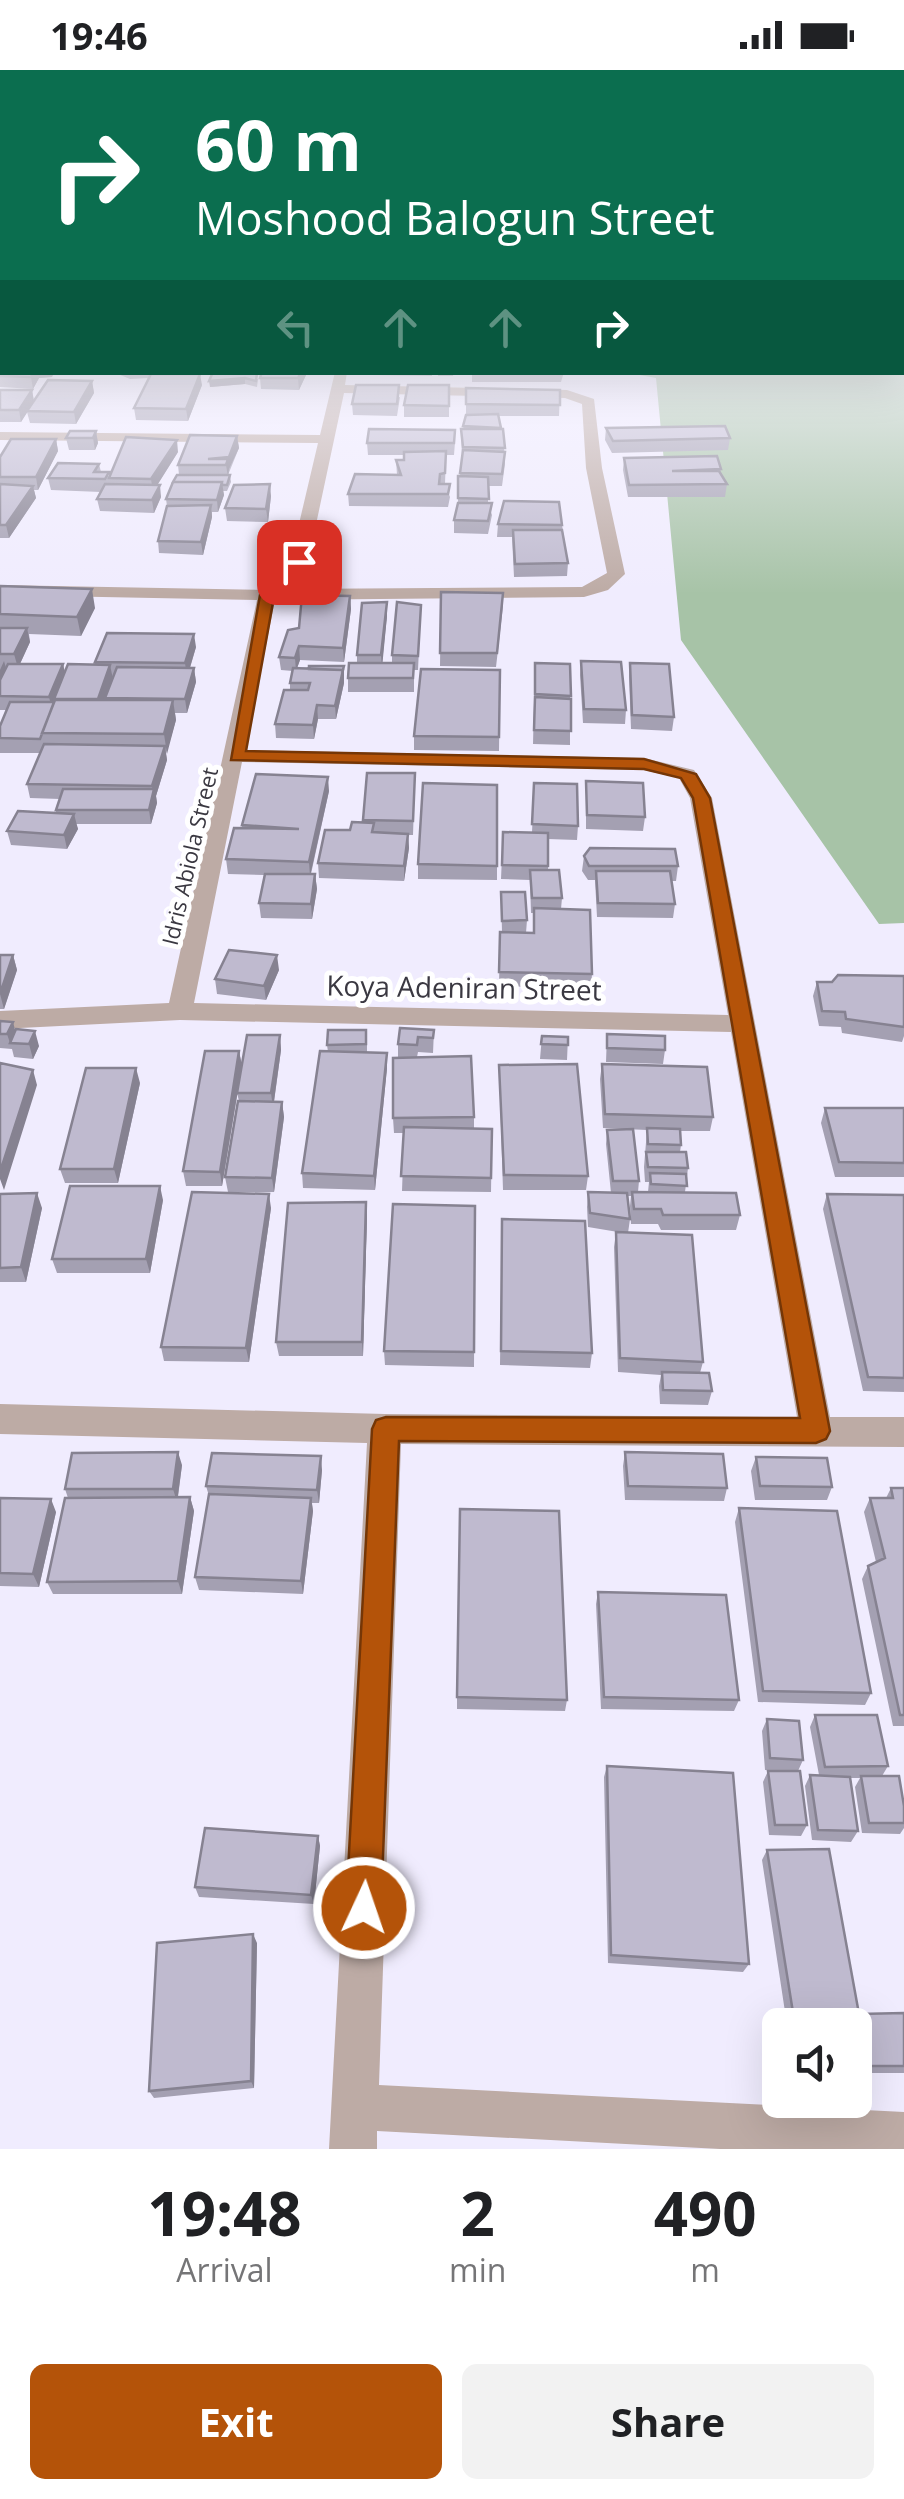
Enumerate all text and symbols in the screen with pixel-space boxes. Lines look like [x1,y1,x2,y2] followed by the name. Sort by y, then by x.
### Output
[50,9,148,61] text: 19:46
[195,96,362,192] text: 60 m
[30,110,160,240] icon: right
[195,187,714,248] text: Moshood Balogun Street
[268,300,323,355] icon: left
[373,300,428,355] icon: ahead
[478,300,533,355] icon: ahead
[583,300,638,355] icon: right
[257,520,342,605] pin
[272,535,327,590] icon: arrive
[154,764,224,948] street label: Idris Abiola Street
[326,966,602,1008] street label: Koya Adeniran Street
[312,1856,416,1960] position arrow
[762,2008,872,2118] map controls
[762,2008,872,2118] button: sound
[147,2172,302,2254] text: 19:48
[461,2172,495,2254] text: 2
[654,2172,757,2254] text: 490
[176,2248,273,2291] text: Arrival
[449,2248,506,2291] text: min
[690,2248,720,2291] text: m
[30,2364,442,2479] button: Exit
[462,2364,874,2479] button: Share

